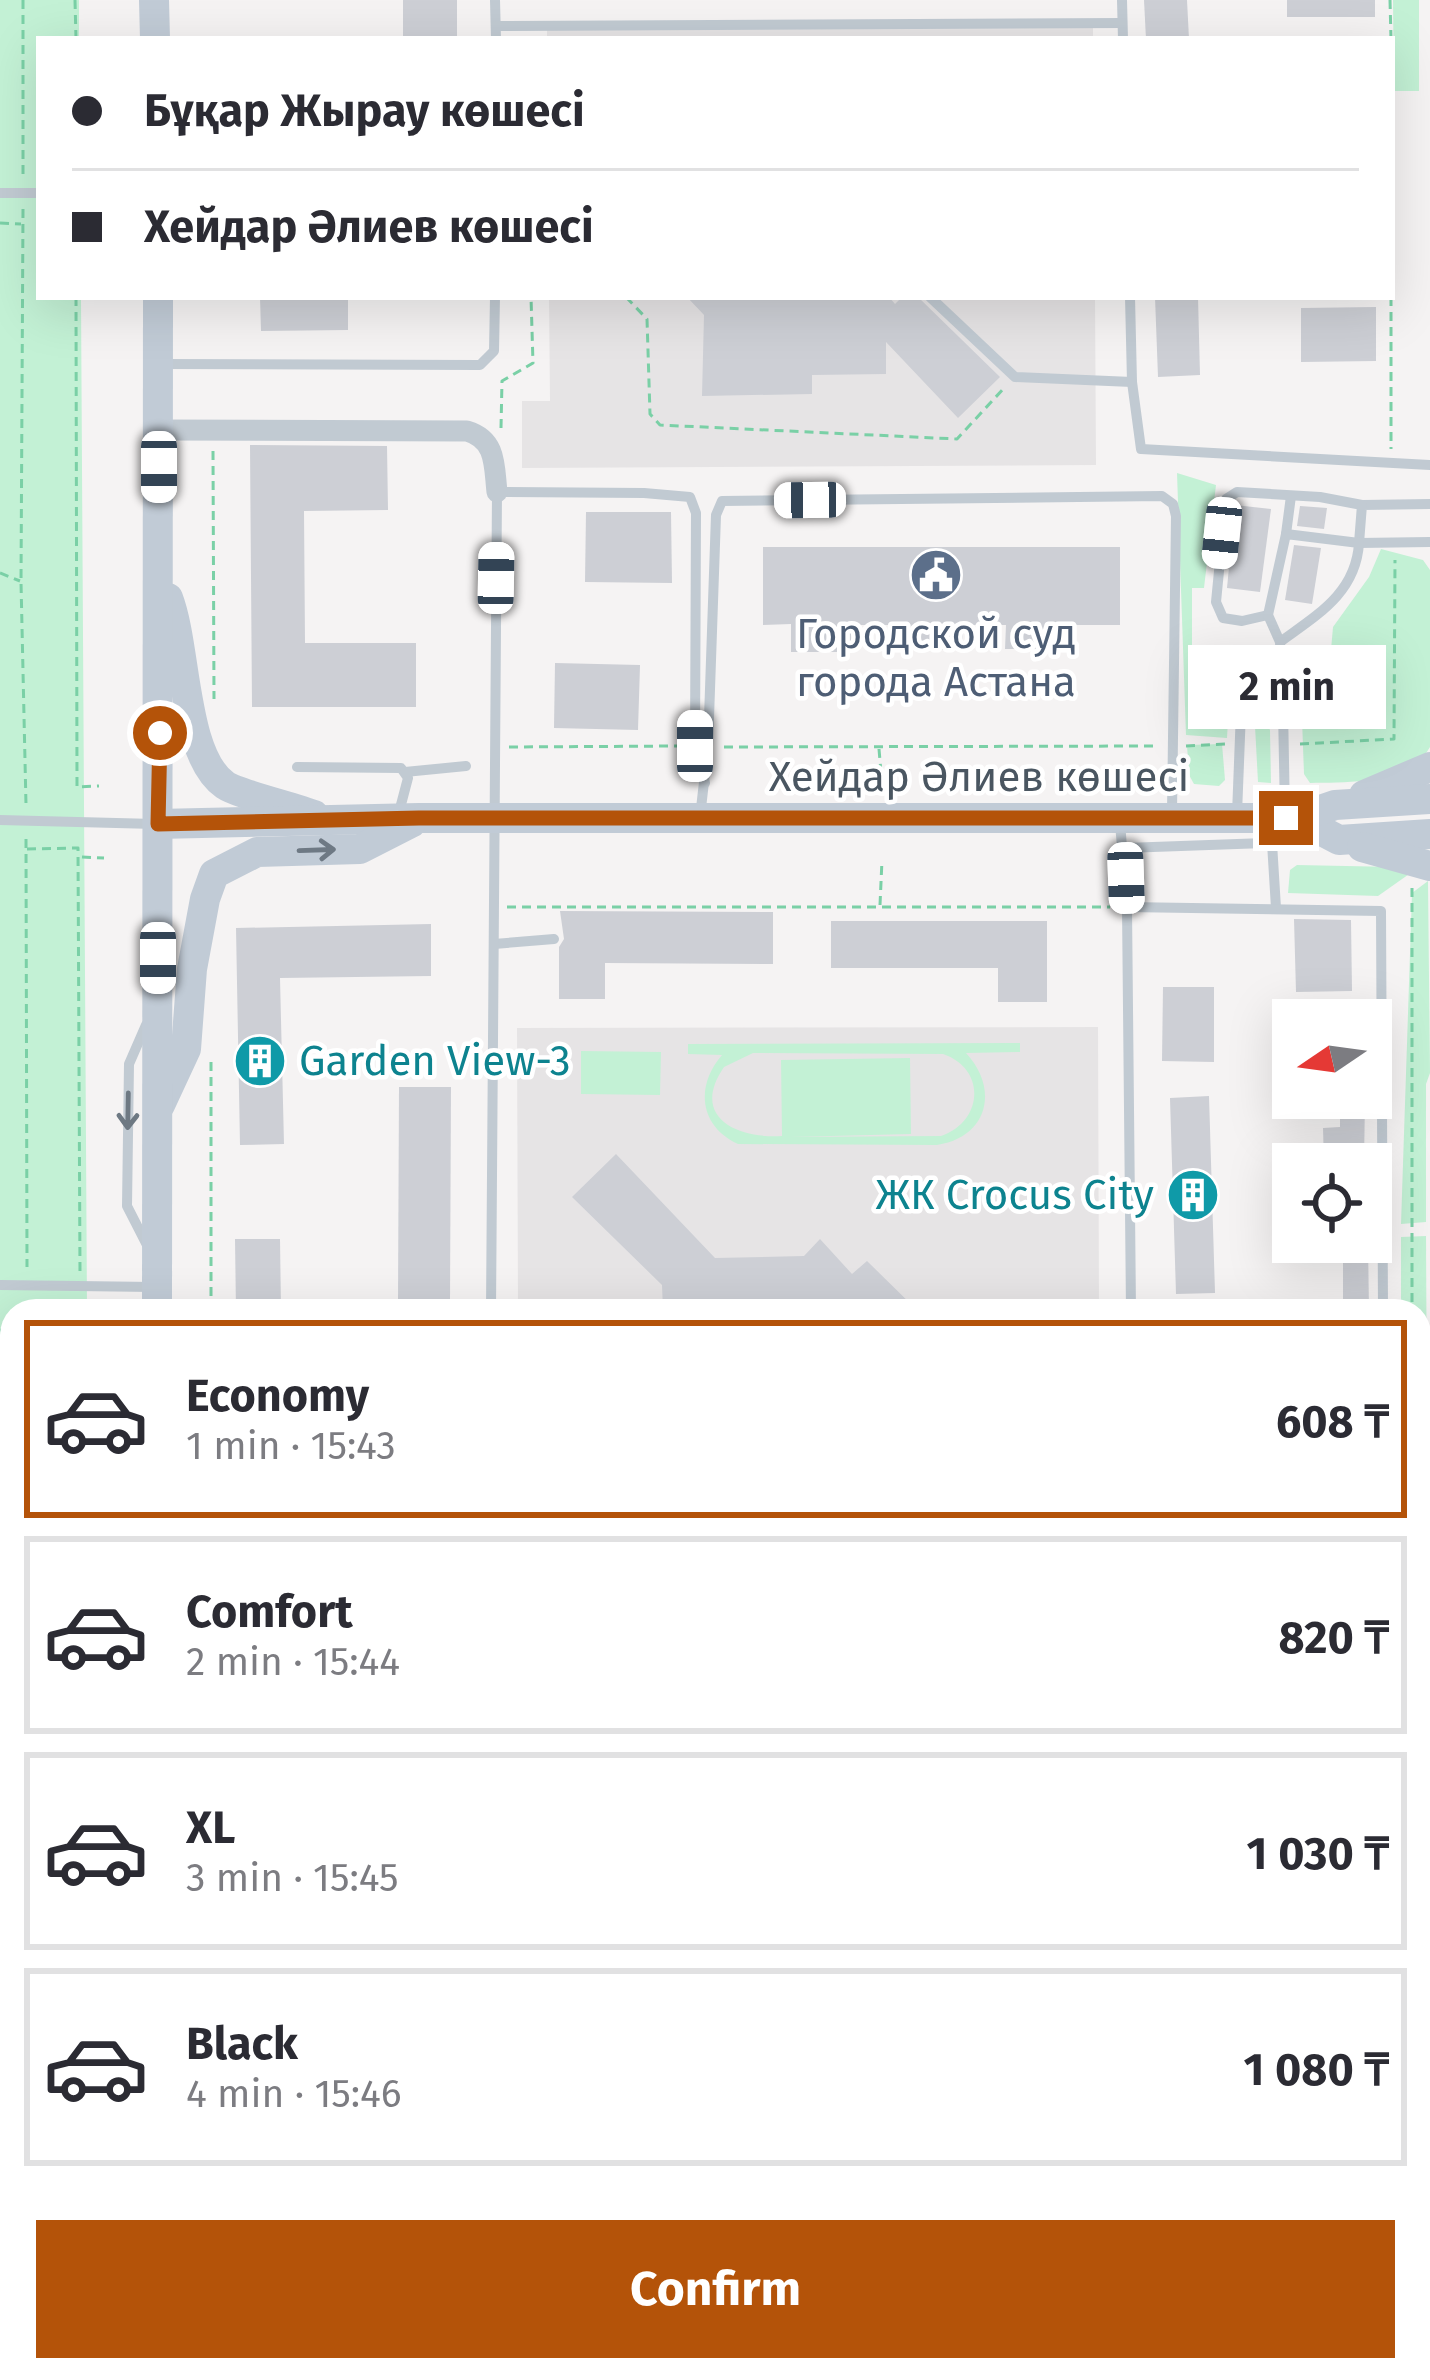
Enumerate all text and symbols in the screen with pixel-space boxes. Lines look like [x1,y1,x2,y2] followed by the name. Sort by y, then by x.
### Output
[144,84,585,138] text: Бұқар Жырау көшесі
[144,200,594,254] text: Хейдар Әлиев көшесі
[141,431,177,503] car
[774,481,846,519] car
[1200,495,1244,571] car
[477,542,515,614] car
[908,547,964,603] public building icon: Городской суд города Астана
[796,609,1076,707] place label: Городской суд города Астана
[1187,644,1385,728] callout: 2 min
[1239,664,1335,710] text: 2 min
[133,706,187,760] route start
[677,710,713,782] car
[769,752,1189,802] street label: Хейдар Әлиев көшесі
[1259,791,1313,845] route end
[297,839,336,862] one-way arrow
[1107,841,1145,915] car
[140,922,176,994] car
[1272,999,1392,1119] north arrow
[1272,999,1392,1263] map controls
[232,1033,288,1089] building icon: Garden View-3
[299,1036,571,1086] place label: Garden View-3
[117,1091,139,1130] one-way arrow
[1272,1143,1392,1263] button: locate
[1165,1167,1221,1223] building icon: ЖК Crocus City
[875,1170,1154,1220] place label: ЖК Crocus City
[42,1365,150,1473] icon: car
[186,1369,369,1423] text: Economy
[1276,1395,1389,1449] text: 608 ₸
[186,1423,396,1469] text: 1 min · 15:43
[42,1581,150,1689] icon: car
[186,1585,353,1639] text: Comfort
[1278,1611,1389,1665] text: 820 ₸
[186,1639,400,1685] text: 2 min · 15:44
[42,1797,150,1905] icon: car
[186,1801,235,1855] text: XL
[1247,1827,1389,1881] text: 1 030 ₸
[186,1855,399,1901] text: 3 min · 15:45
[42,2013,150,2121] icon: car
[186,2017,298,2071] text: Black
[1243,2043,1389,2097] text: 1 080 ₸
[186,2071,402,2117] text: 4 min · 15:46
[36,2220,1395,2358] button: Confirm

